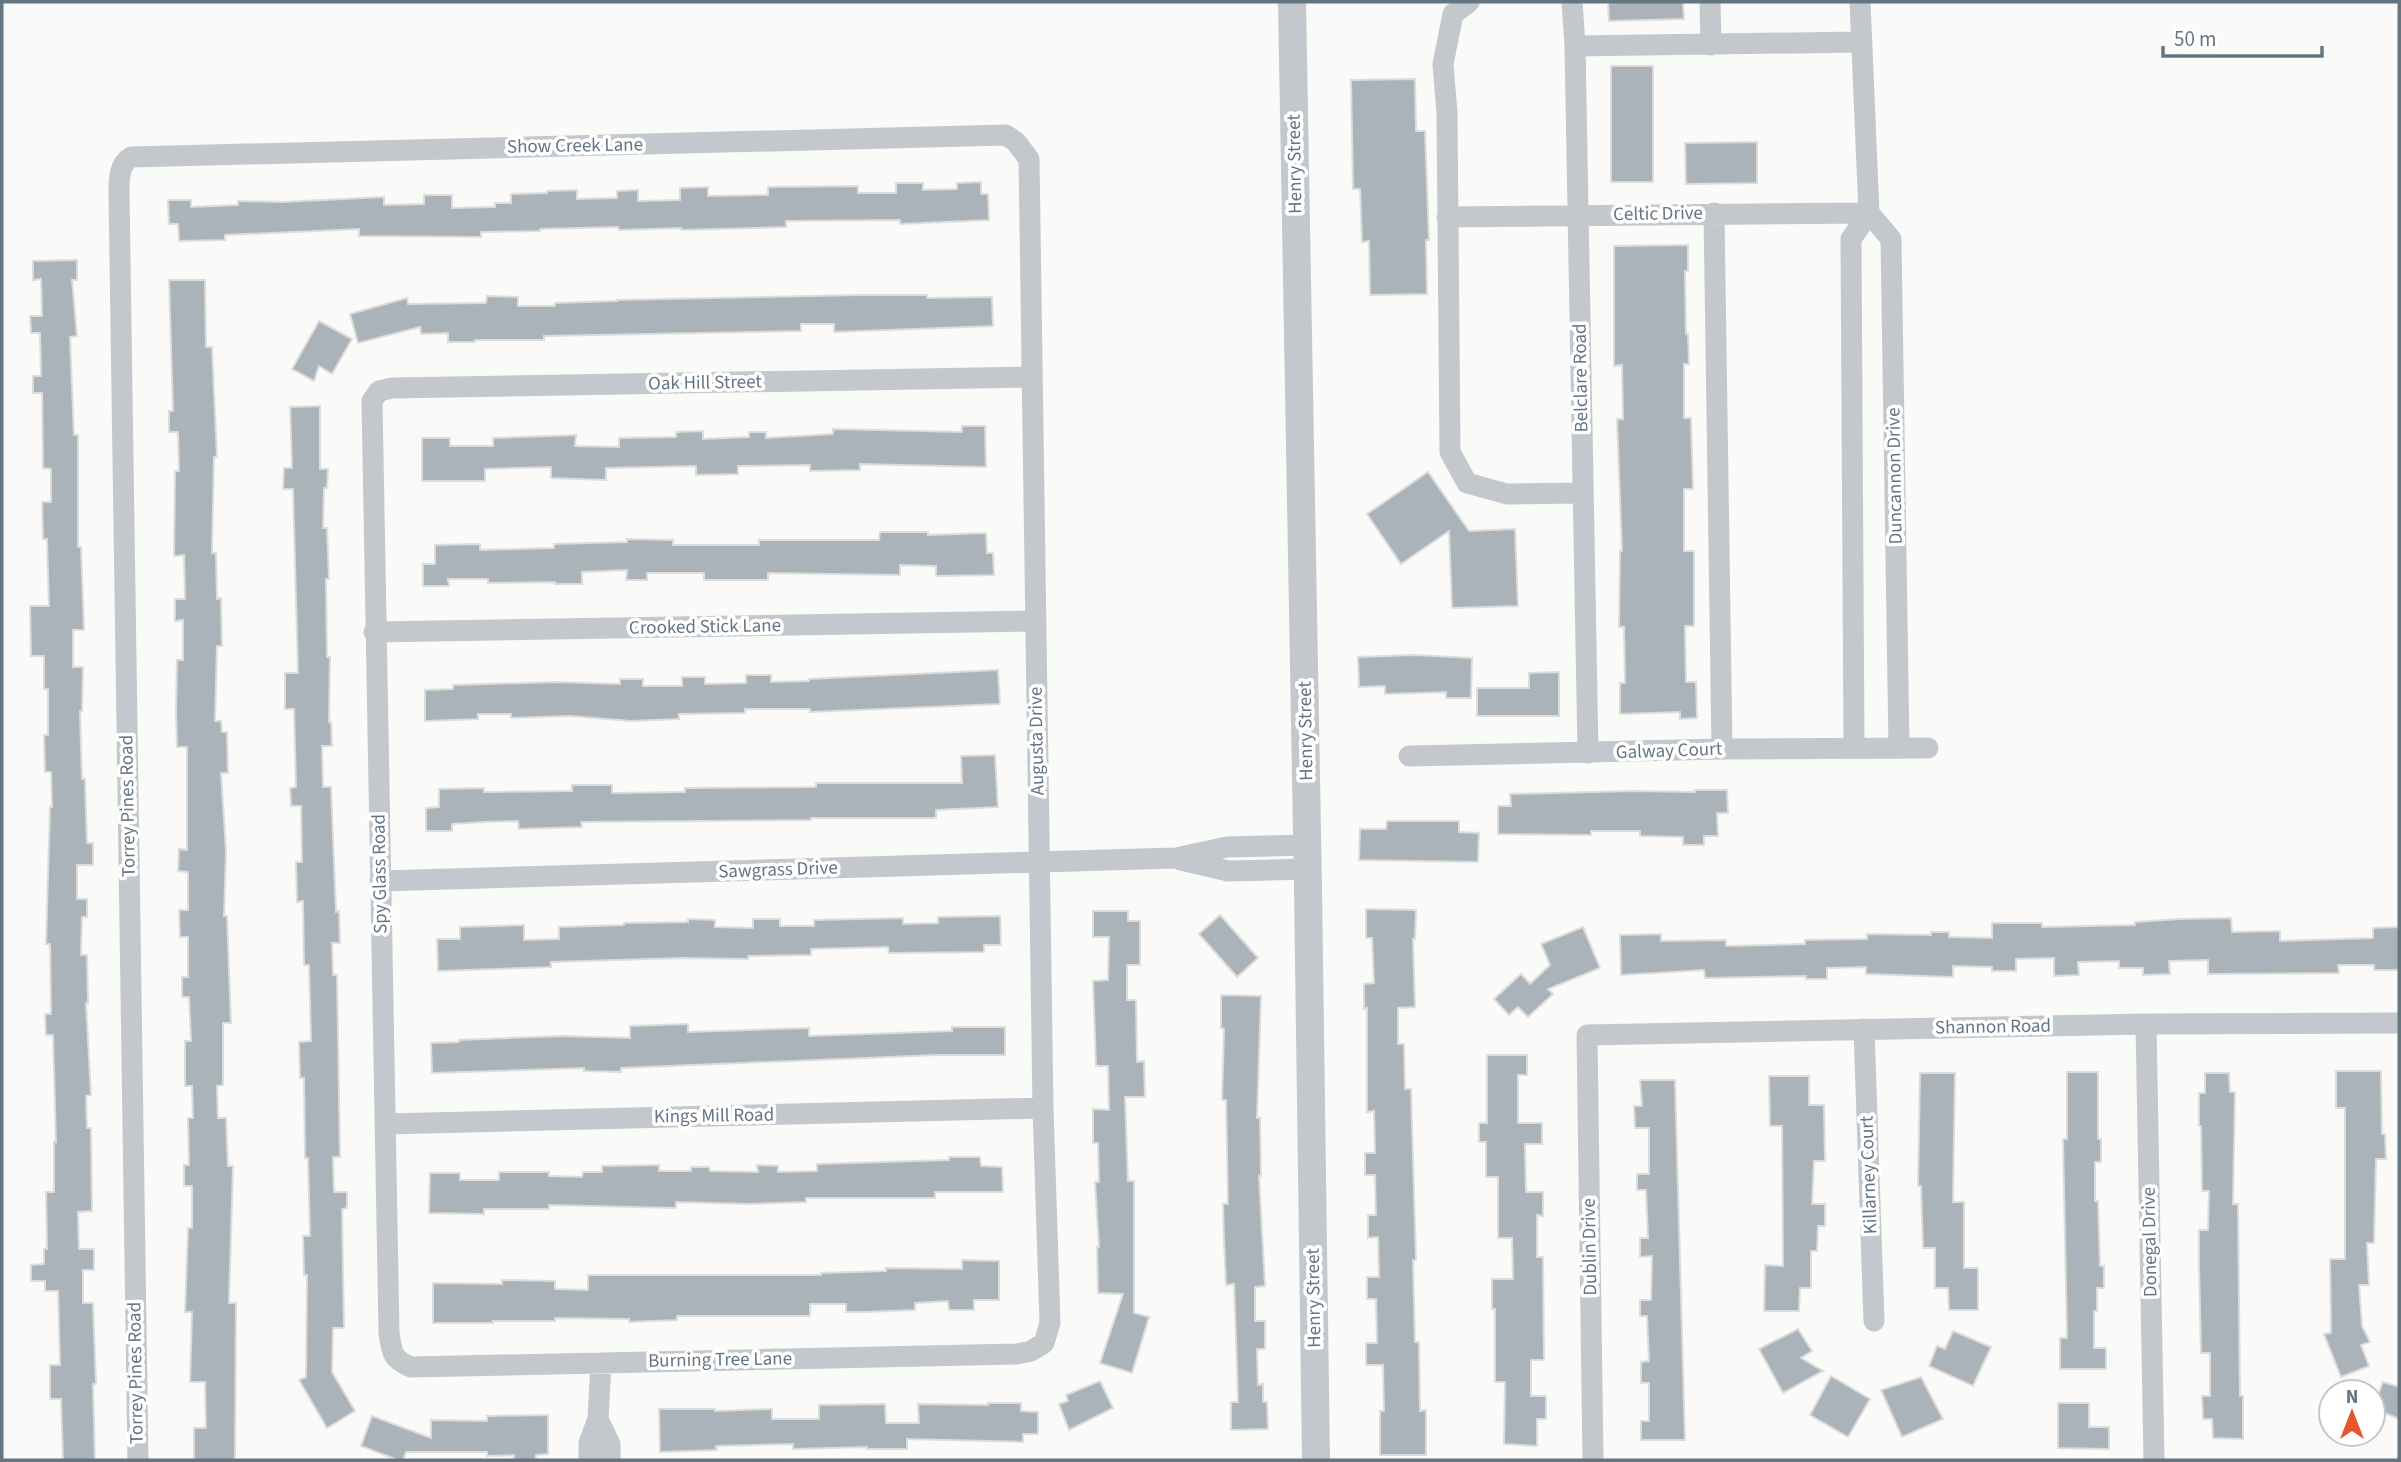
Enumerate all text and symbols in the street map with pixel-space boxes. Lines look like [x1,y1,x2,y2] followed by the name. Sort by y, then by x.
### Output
[2163,14,2322,58] scale bar
[2174,24,2216,54] text: 50 m
[1281,113,1309,214] street label: Henry Street
[507,131,643,161] street label: Show Creek Lane
[1613,200,1703,228] street label: Celtic Drive
[1567,323,1595,433] street label: Belclare Road
[648,369,763,397] street label: Oak Hill Street
[1880,407,1910,545] street label: Duncannon Drive
[629,612,781,642] street label: Crooked Stick Lane
[1292,680,1320,781] street label: Henry Street
[1023,686,1051,796] street label: Augusta Drive
[113,735,143,877] street label: Torrey Pines Road
[1615,736,1723,766] street label: Galway Court
[365,814,395,934] street label: Spy Glass Road
[718,854,838,886] street label: Sawgrass Drive
[1935,1012,2051,1042] street label: Shannon Road
[654,1101,774,1131] street label: Kings Mill Road
[1853,1115,1885,1235] street label: Killarney Court
[2136,1187,2164,1297] street label: Donegal Drive
[1576,1198,1604,1296] street label: Dublin Drive
[1300,1247,1328,1348] street label: Henry Street
[121,1302,151,1444] street label: Torrey Pines Road
[648,1345,792,1375] street label: Burning Tree Lane
[2317,1378,2387,1448] north arrow
[2346,1384,2358,1411] text: N

